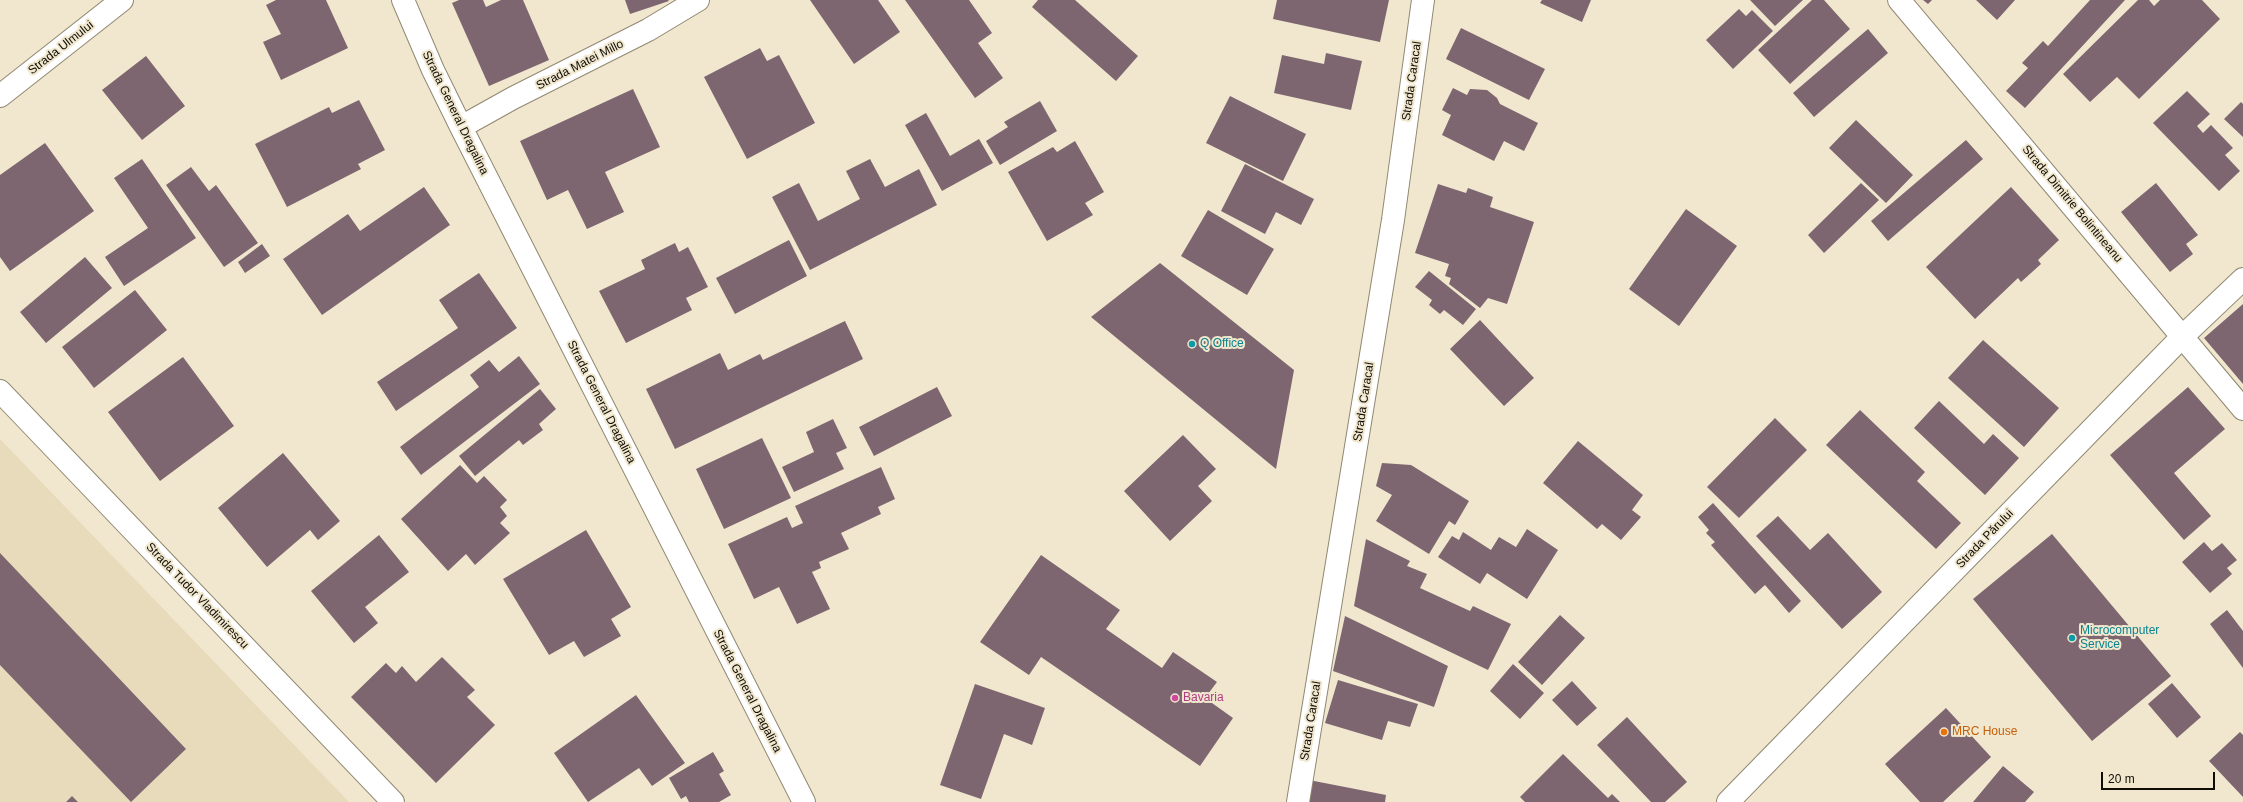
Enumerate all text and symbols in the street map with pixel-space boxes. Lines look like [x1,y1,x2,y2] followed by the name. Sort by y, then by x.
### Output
[26,18,96,78] street label: Strada Ulmului
[534,37,626,93] street label: Strada Matei Millo
[1399,40,1425,122] street label: Strada Caracal
[419,49,491,177] street label: Strada General Dragalina
[2019,142,2125,266] street label: Strada Dimitrie Bolintineanu
[1200,337,1244,351] place label: Q Office
[564,338,638,466] street label: Strada General Dragalina
[1187,339,1197,349] marker: Q Office
[1351,361,1377,443] street label: Strada Caracal
[1953,507,2017,571] street label: Strada Părului
[143,540,251,652] street label: Strada Tudor Vladimirescu
[2080,624,2159,652] place label: Microcomputer Service
[710,627,784,755] street label: Strada General Dragalina
[2067,633,2077,643] marker: Microcomputer Service
[1298,680,1324,762] street label: Strada Caracal
[1183,691,1224,705] place label: Bavaria
[1170,693,1180,703] marker: Bavaria
[1952,725,2017,739] place label: MRC House
[1939,727,1949,737] marker: MRC House
[2103,764,2217,790] scale bar
[2108,772,2135,786] text: 20 m

